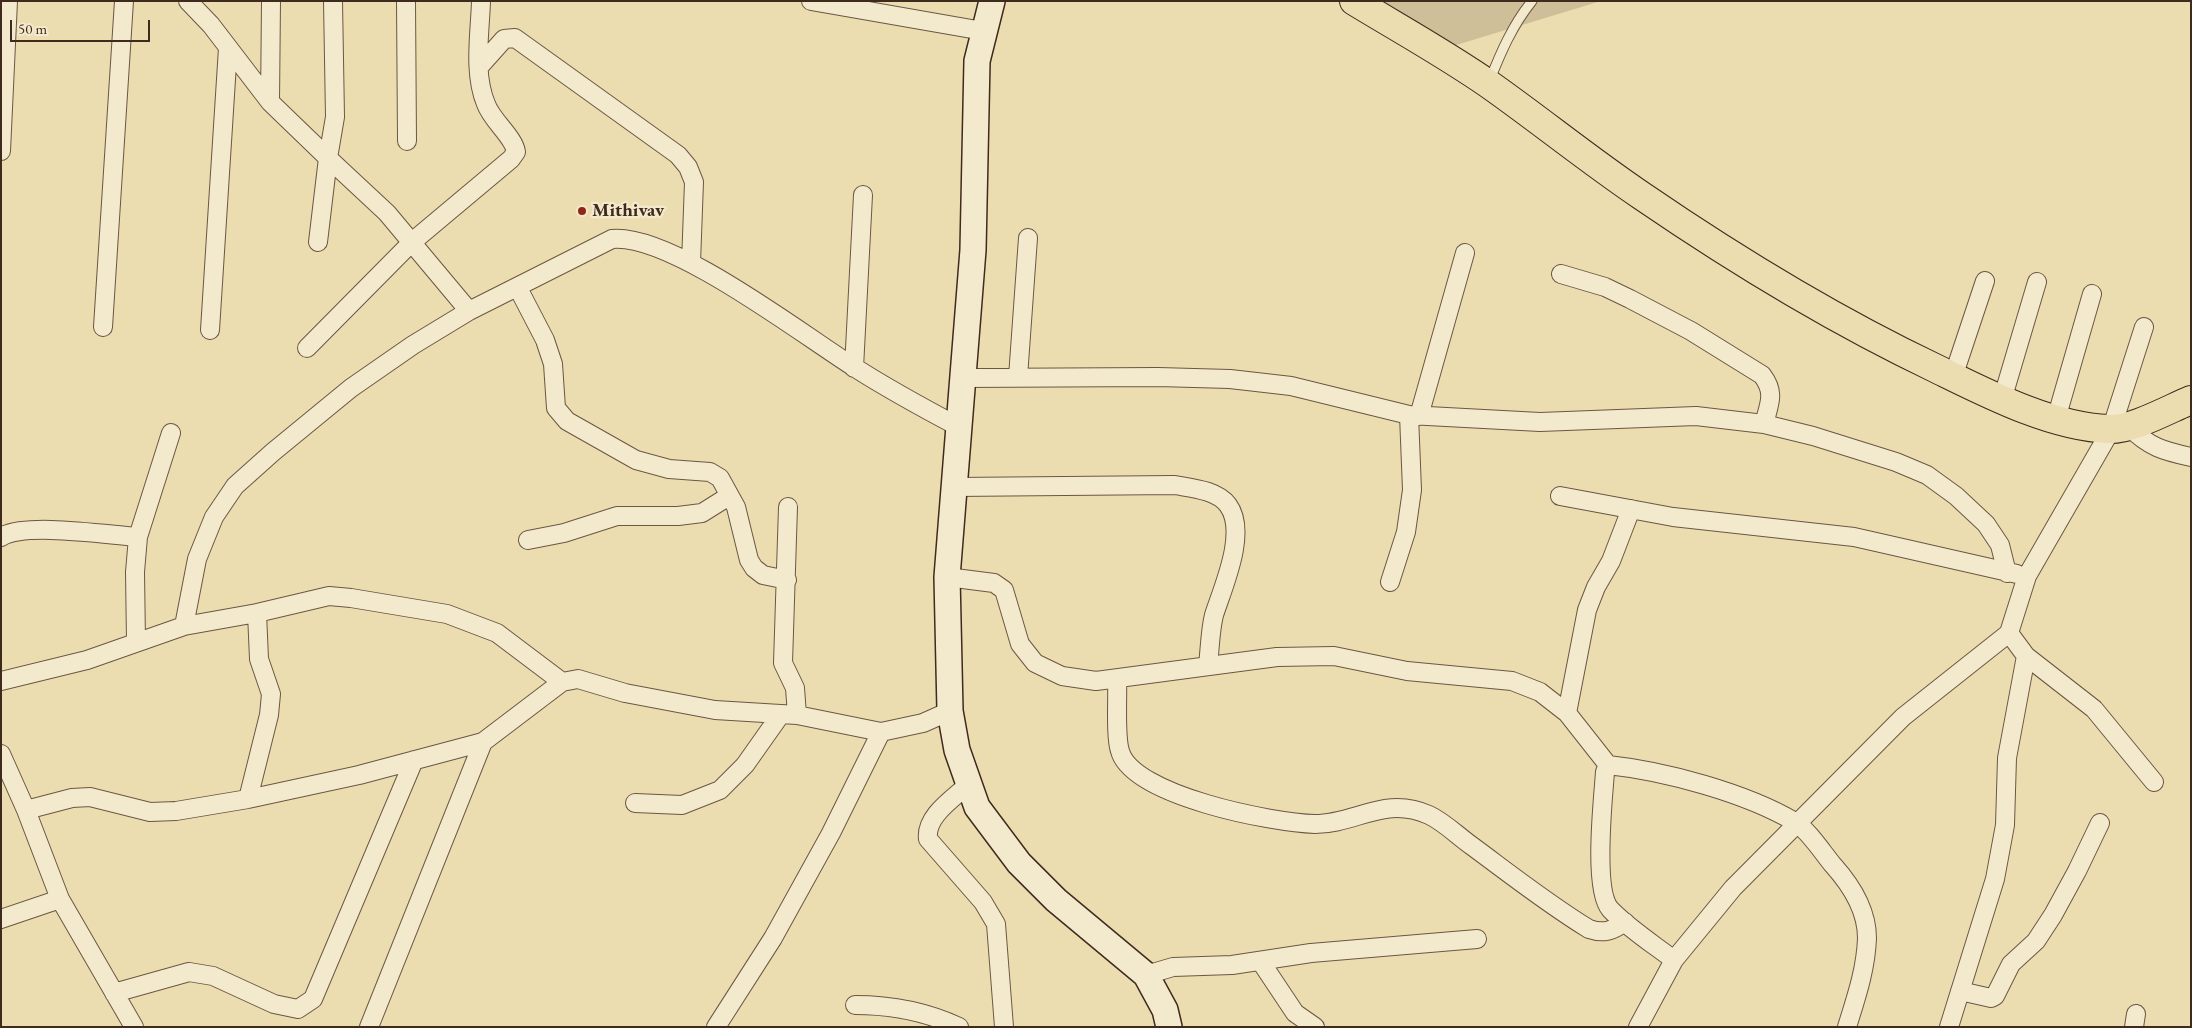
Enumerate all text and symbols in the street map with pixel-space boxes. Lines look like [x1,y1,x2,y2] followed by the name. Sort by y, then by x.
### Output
[12,10,152,42] scale bar
[18,19,47,38] text: 50 m
[592,200,664,222] place label: Mithivav
[576,205,588,217] marker: Mithivav

